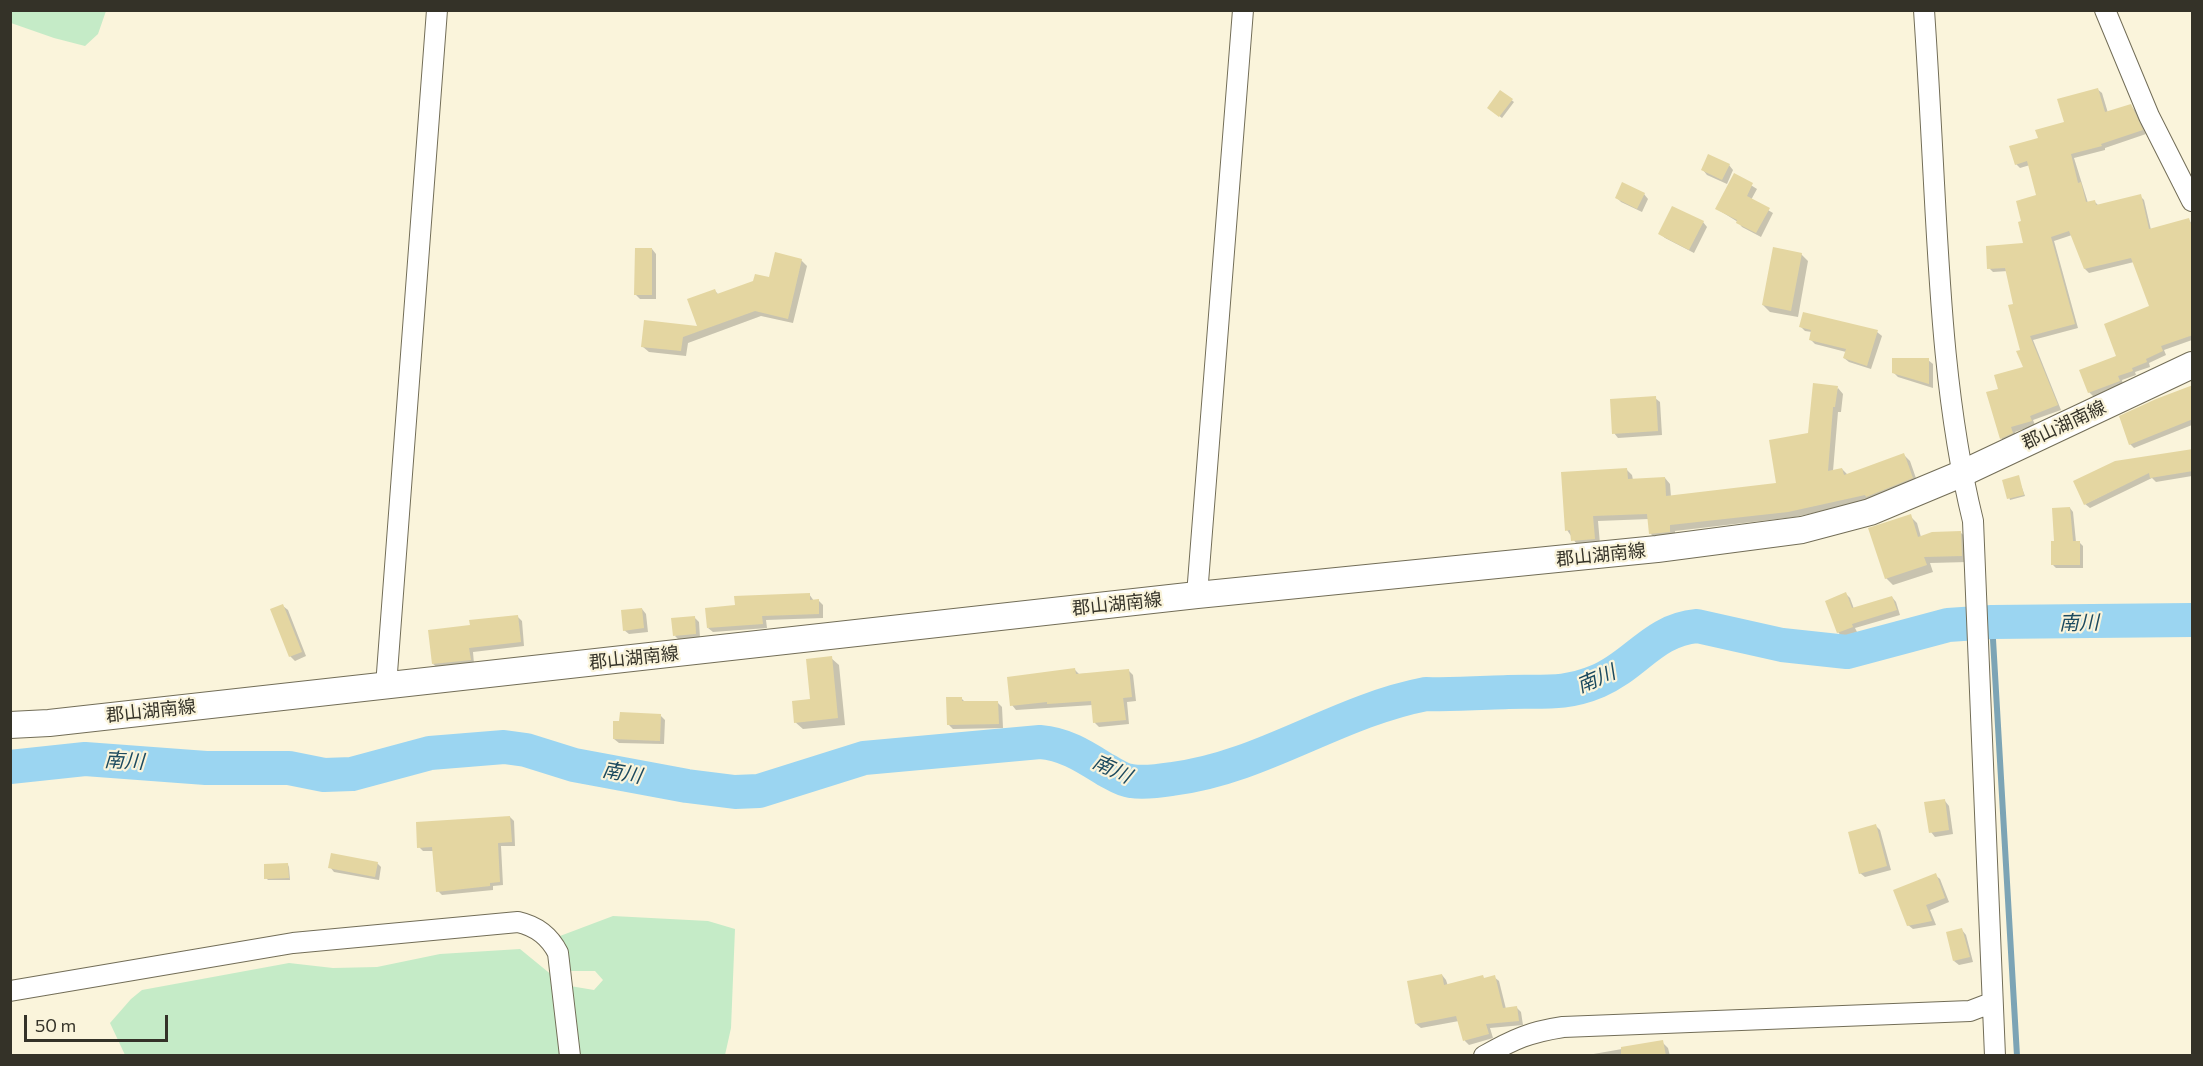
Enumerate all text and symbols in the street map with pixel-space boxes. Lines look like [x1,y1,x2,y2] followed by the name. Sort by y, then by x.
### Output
[2019,396,2109,454] street label: 郡山湖南線
[1555,540,1647,570] street label: 郡山湖南線
[1071,589,1163,619] street label: 郡山湖南線
[2059,611,2099,635] water label: 南川
[588,643,680,673] street label: 郡山湖南線
[1573,660,1619,698] water label: 南川
[105,696,197,726] street label: 郡山湖南線
[103,748,145,774] water label: 南川
[1089,750,1135,788] water label: 南川
[600,758,644,788] water label: 南川
[27,1003,171,1041] scale bar
[35,1014,76,1036] text: 50 m

